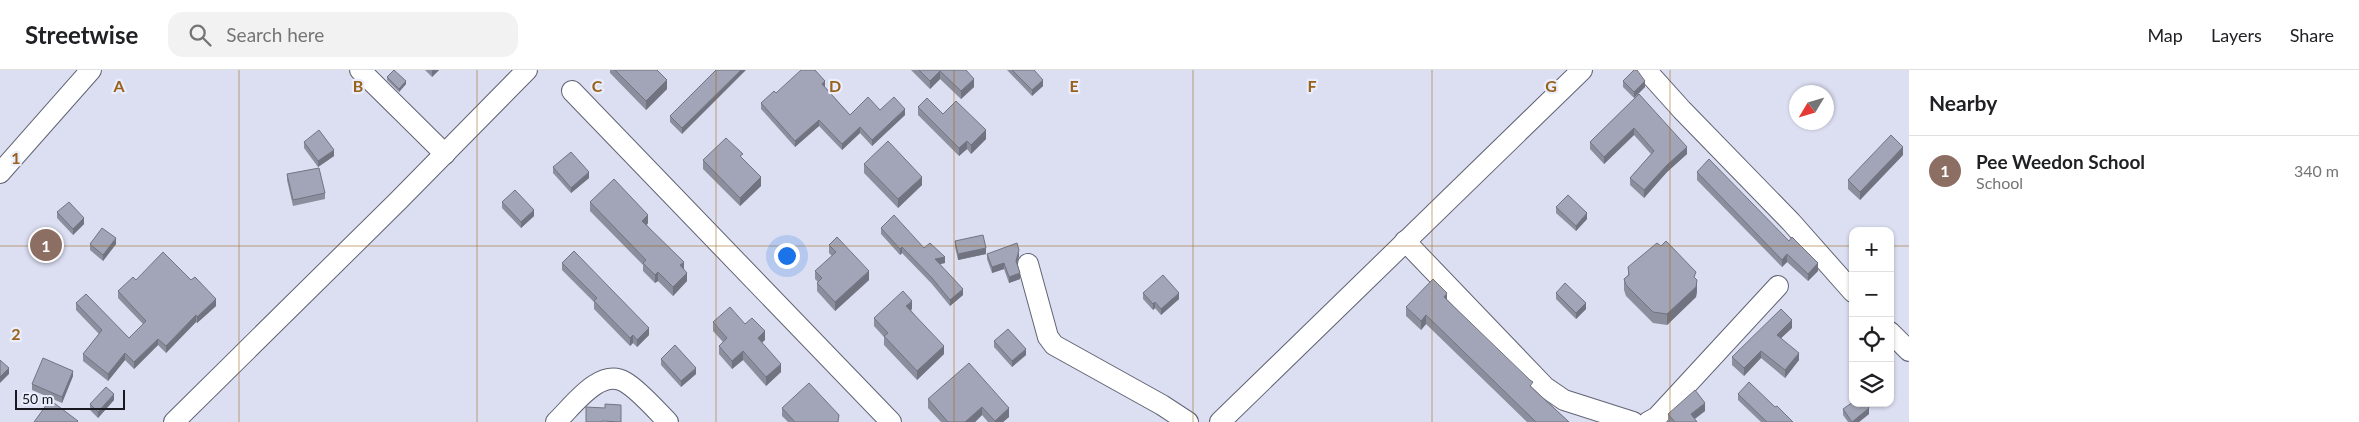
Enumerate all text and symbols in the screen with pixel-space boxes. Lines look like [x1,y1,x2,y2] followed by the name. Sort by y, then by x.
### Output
[168,12,518,57] search box
[25,20,138,49] text: Streetwise
[186,21,214,49] icon: search
[226,23,324,46] text: Search here
[2147,24,2183,46] text: Map
[2211,24,2262,46] text: Layers
[2290,24,2334,46] text: Share
[112,76,125,95] text: A
[353,76,363,95] text: B
[592,76,603,95] text: C
[829,76,841,95] text: D
[1069,76,1079,95] text: E
[1307,76,1317,95] text: F
[1545,76,1557,95] text: G
[1789,85,1834,130] north arrow
[1929,90,1997,115] text: Nearby
[11,148,21,167] text: 1
[1976,150,2145,173] text: Pee Weedon School
[1940,161,1950,180] text: 1
[2294,161,2339,180] text: 340 m
[1976,173,2023,192] text: School
[30,226,62,264] pin: 1
[1849,227,1894,407] map controls
[1849,227,1894,272] button: +
[774,243,800,269] your location
[1849,272,1894,317] button: −
[1849,317,1894,362] button: locate
[11,324,21,343] text: 2
[1849,362,1894,407] button: layers
[15,387,125,410] scale bar
[22,390,53,407] text: 50 m

